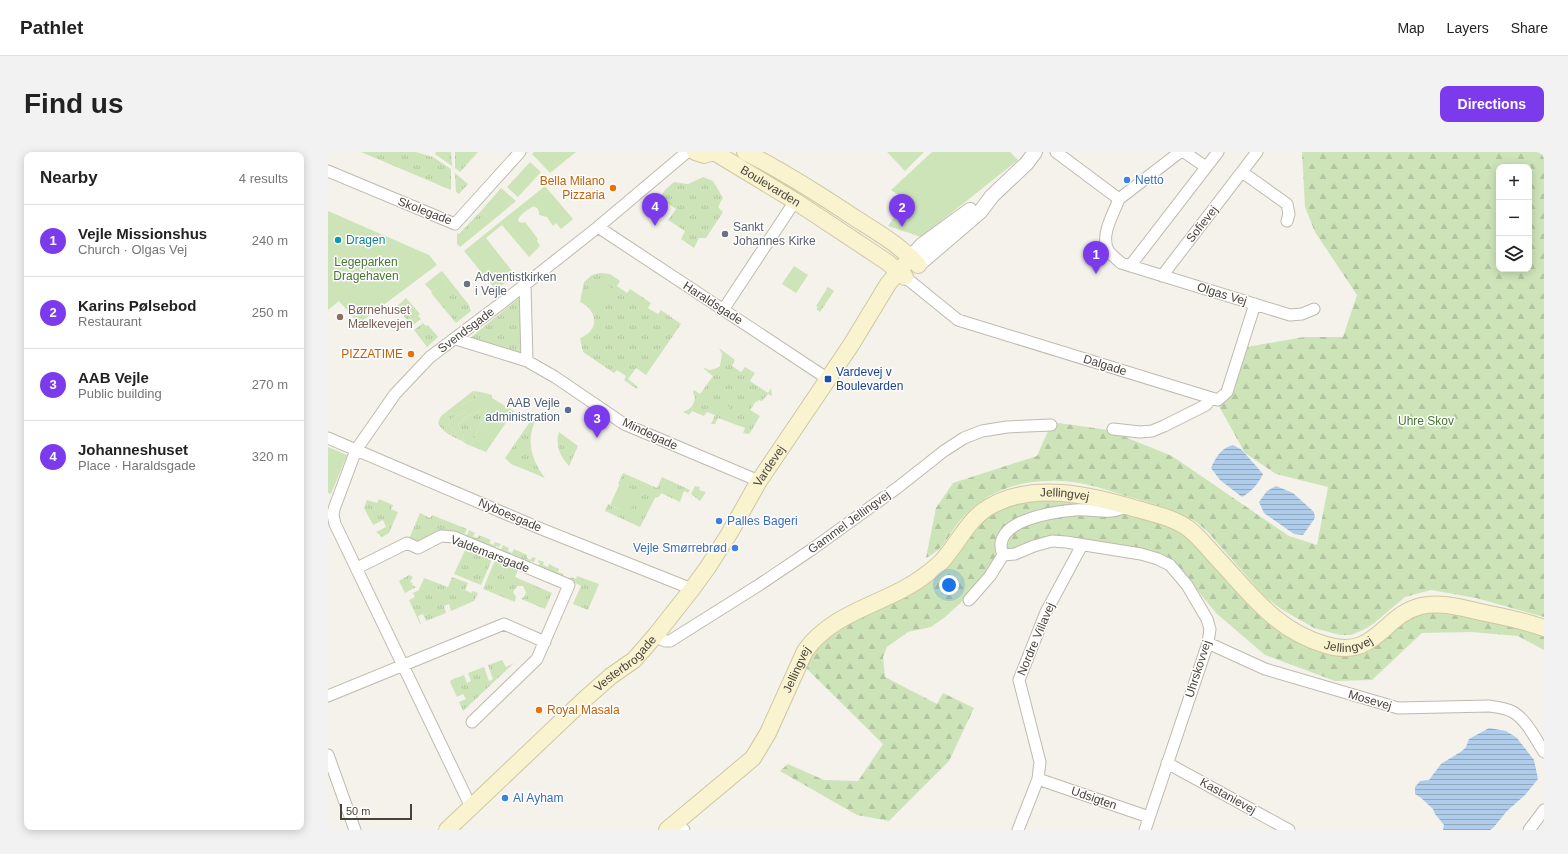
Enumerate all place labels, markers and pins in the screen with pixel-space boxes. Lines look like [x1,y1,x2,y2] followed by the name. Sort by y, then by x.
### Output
[1135,173,1164,187] place label: Netto
[540,174,605,202] place label: Bella Milano Pizzaria
[1122,175,1132,185] marker: Netto
[608,183,618,193] marker: Bella Milano Pizzaria
[642,193,668,226] pin: 4
[889,194,915,227] pin: 2
[733,220,816,248] place label: Sankt Johannes Kirke
[720,229,730,239] marker: Sankt Johannes Kirke
[346,233,385,247] place label: Dragen
[333,235,343,245] marker: Dragen
[1083,241,1109,274] pin: 1
[475,270,556,298] place label: Adventistkirken i Vejle
[462,279,472,289] marker: Adventistkirken i Vejle
[348,303,413,331] place label: Børnehuset Mælkevejen
[335,312,345,322] marker: Børnehuset Mælkevejen
[341,347,403,361] place label: PIZZATIME
[406,349,416,359] marker: PIZZATIME
[836,365,903,393] place label: Vardevej v Boulevarden
[823,374,833,384] marker: Vardevej v Boulevarden
[485,396,560,424] place label: AAB Vejle administration
[563,405,573,415] marker: AAB Vejle administration
[584,405,610,438] pin: 3
[727,514,798,528] place label: Palles Bageri
[714,516,724,526] marker: Palles Bageri
[633,541,727,555] place label: Vejle Smørrebrød
[730,543,740,553] marker: Vejle Smørrebrød
[547,703,620,717] place label: Royal Masala
[534,705,544,715] marker: Royal Masala
[513,791,563,805] place label: Al Ayham
[500,793,510,803] marker: Al Ayham

